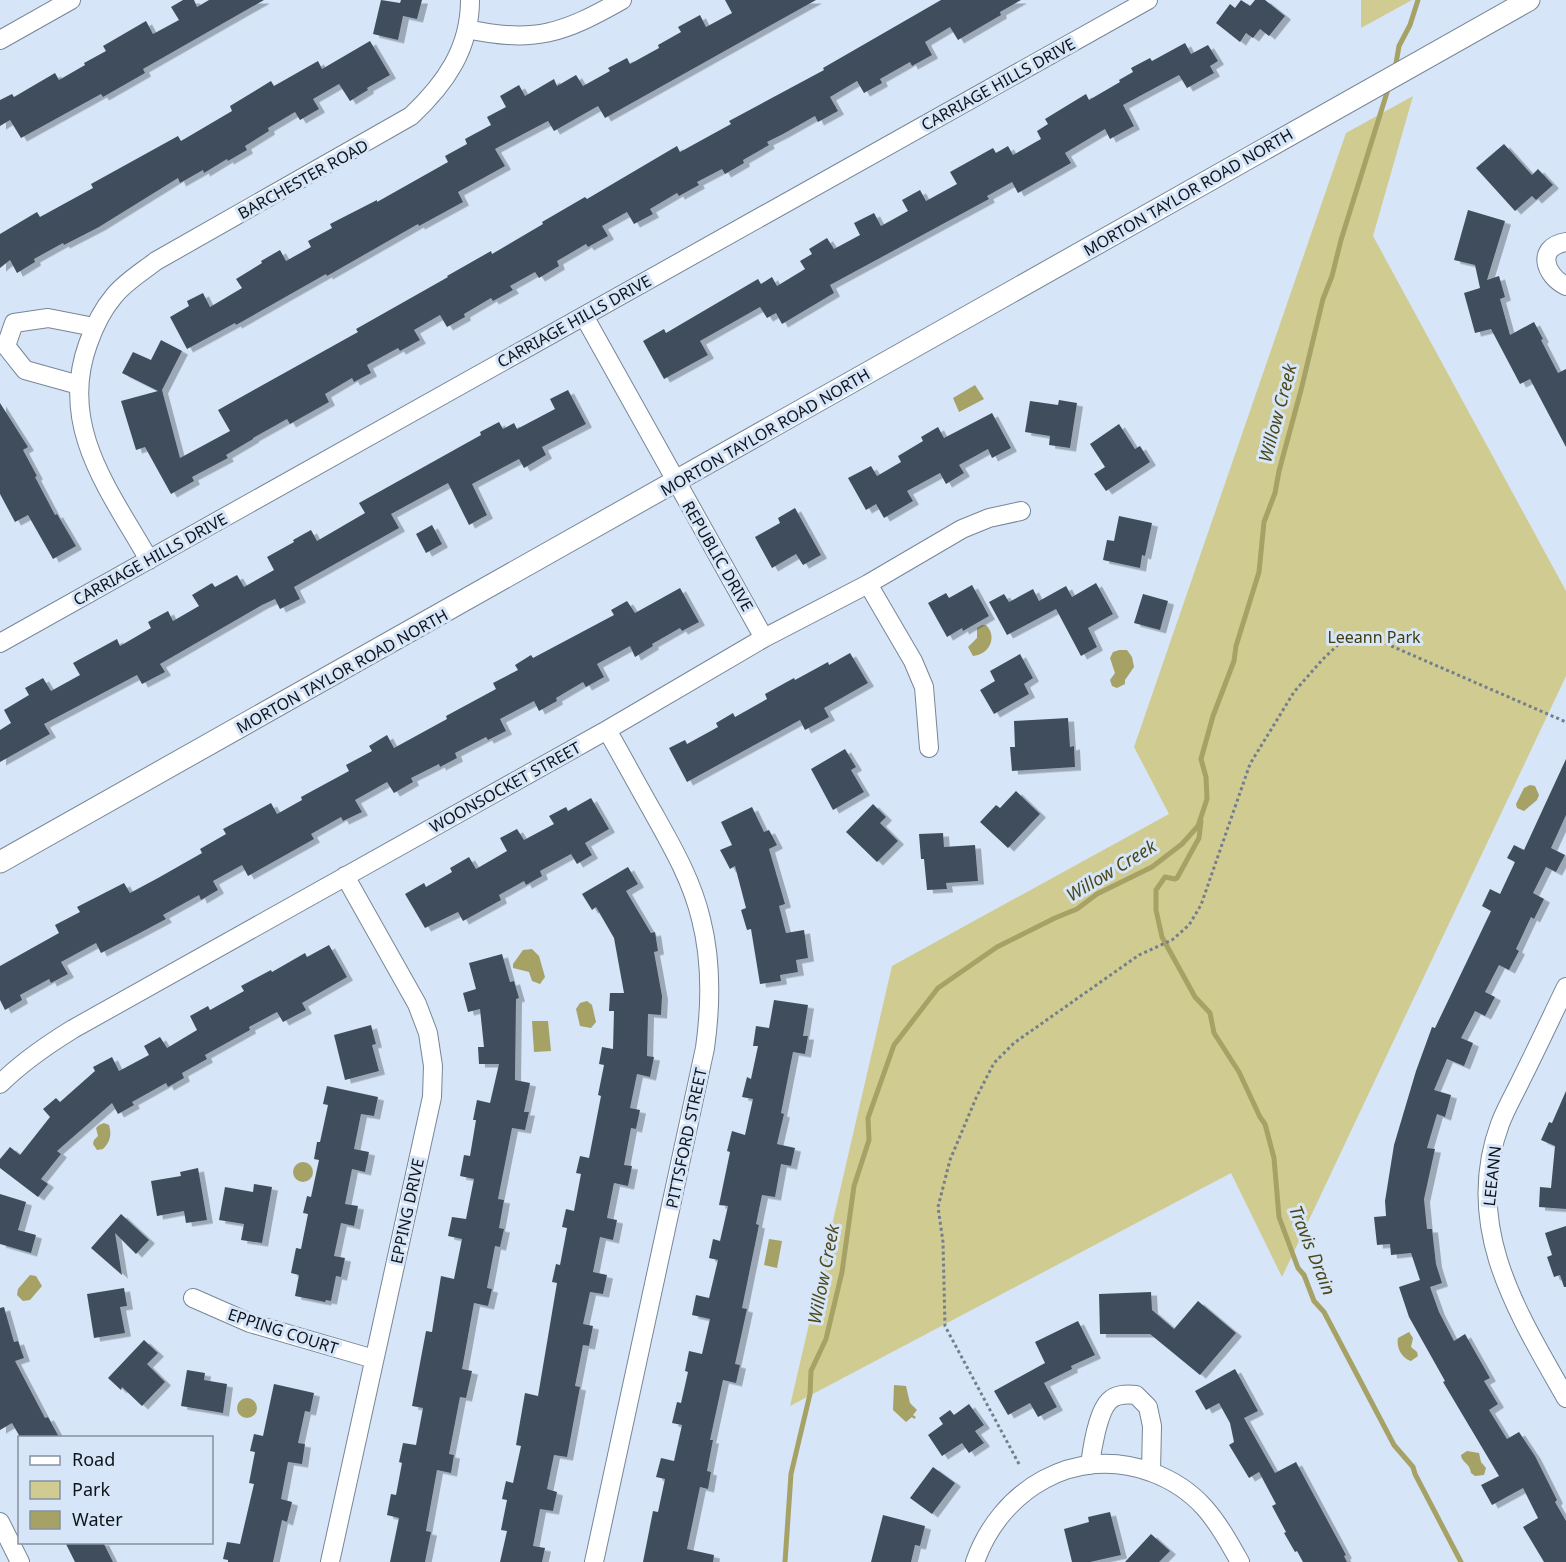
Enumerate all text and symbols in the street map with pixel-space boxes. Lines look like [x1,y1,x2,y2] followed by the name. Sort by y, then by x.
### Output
[917,32,1079,136] street label: CARRIAGE HILLS DRIVE
[1079,123,1297,261] street label: MORTON TAYLOR ROAD NORTH
[234,134,372,224] street label: BARCHESTER ROAD
[493,269,655,373] street label: CARRIAGE HILLS DRIVE
[1252,360,1302,465] water label: Willow Creek
[656,363,874,501] street label: MORTON TAYLOR ROAD NORTH
[677,497,759,615] street label: REPUBLIC DRIVE
[69,507,231,611] street label: CARRIAGE HILLS DRIVE
[232,604,452,738] street label: MORTON TAYLOR ROAD NORTH
[1327,626,1421,648] park label: Leeann Park
[426,736,585,838] street label: WOONSOCKET STREET
[1062,833,1161,906] water label: Willow Creek
[660,1066,712,1210] street label: PITTSFORD STREET
[1478,1145,1506,1207] street label: LEEANN
[385,1156,429,1266] street label: EPPING DRIVE
[1284,1202,1342,1298] water label: Travis Drain
[802,1221,845,1326] water label: Willow Creek
[225,1303,341,1359] street label: EPPING COURT
[18,1436,213,1544] legend
[72,1447,115,1471] text: Road
[72,1477,110,1501] text: Park
[72,1507,123,1531] text: Water

